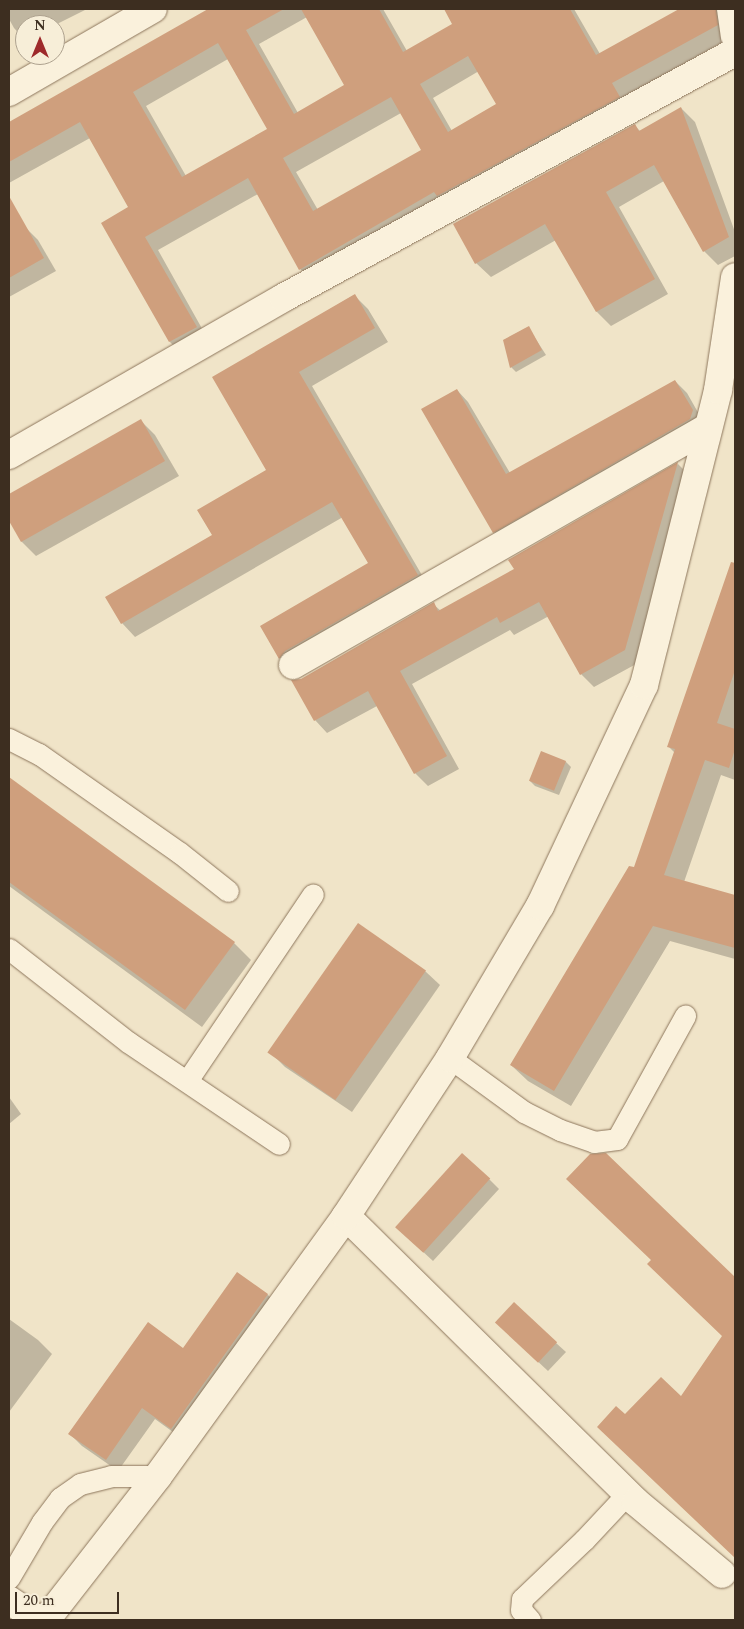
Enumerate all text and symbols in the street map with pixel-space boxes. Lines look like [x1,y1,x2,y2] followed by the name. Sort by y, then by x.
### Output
[15,15,65,65] north arrow
[34,15,46,36] text: N
[18,1582,121,1614] scale bar
[23,1589,55,1612] text: 20 m

